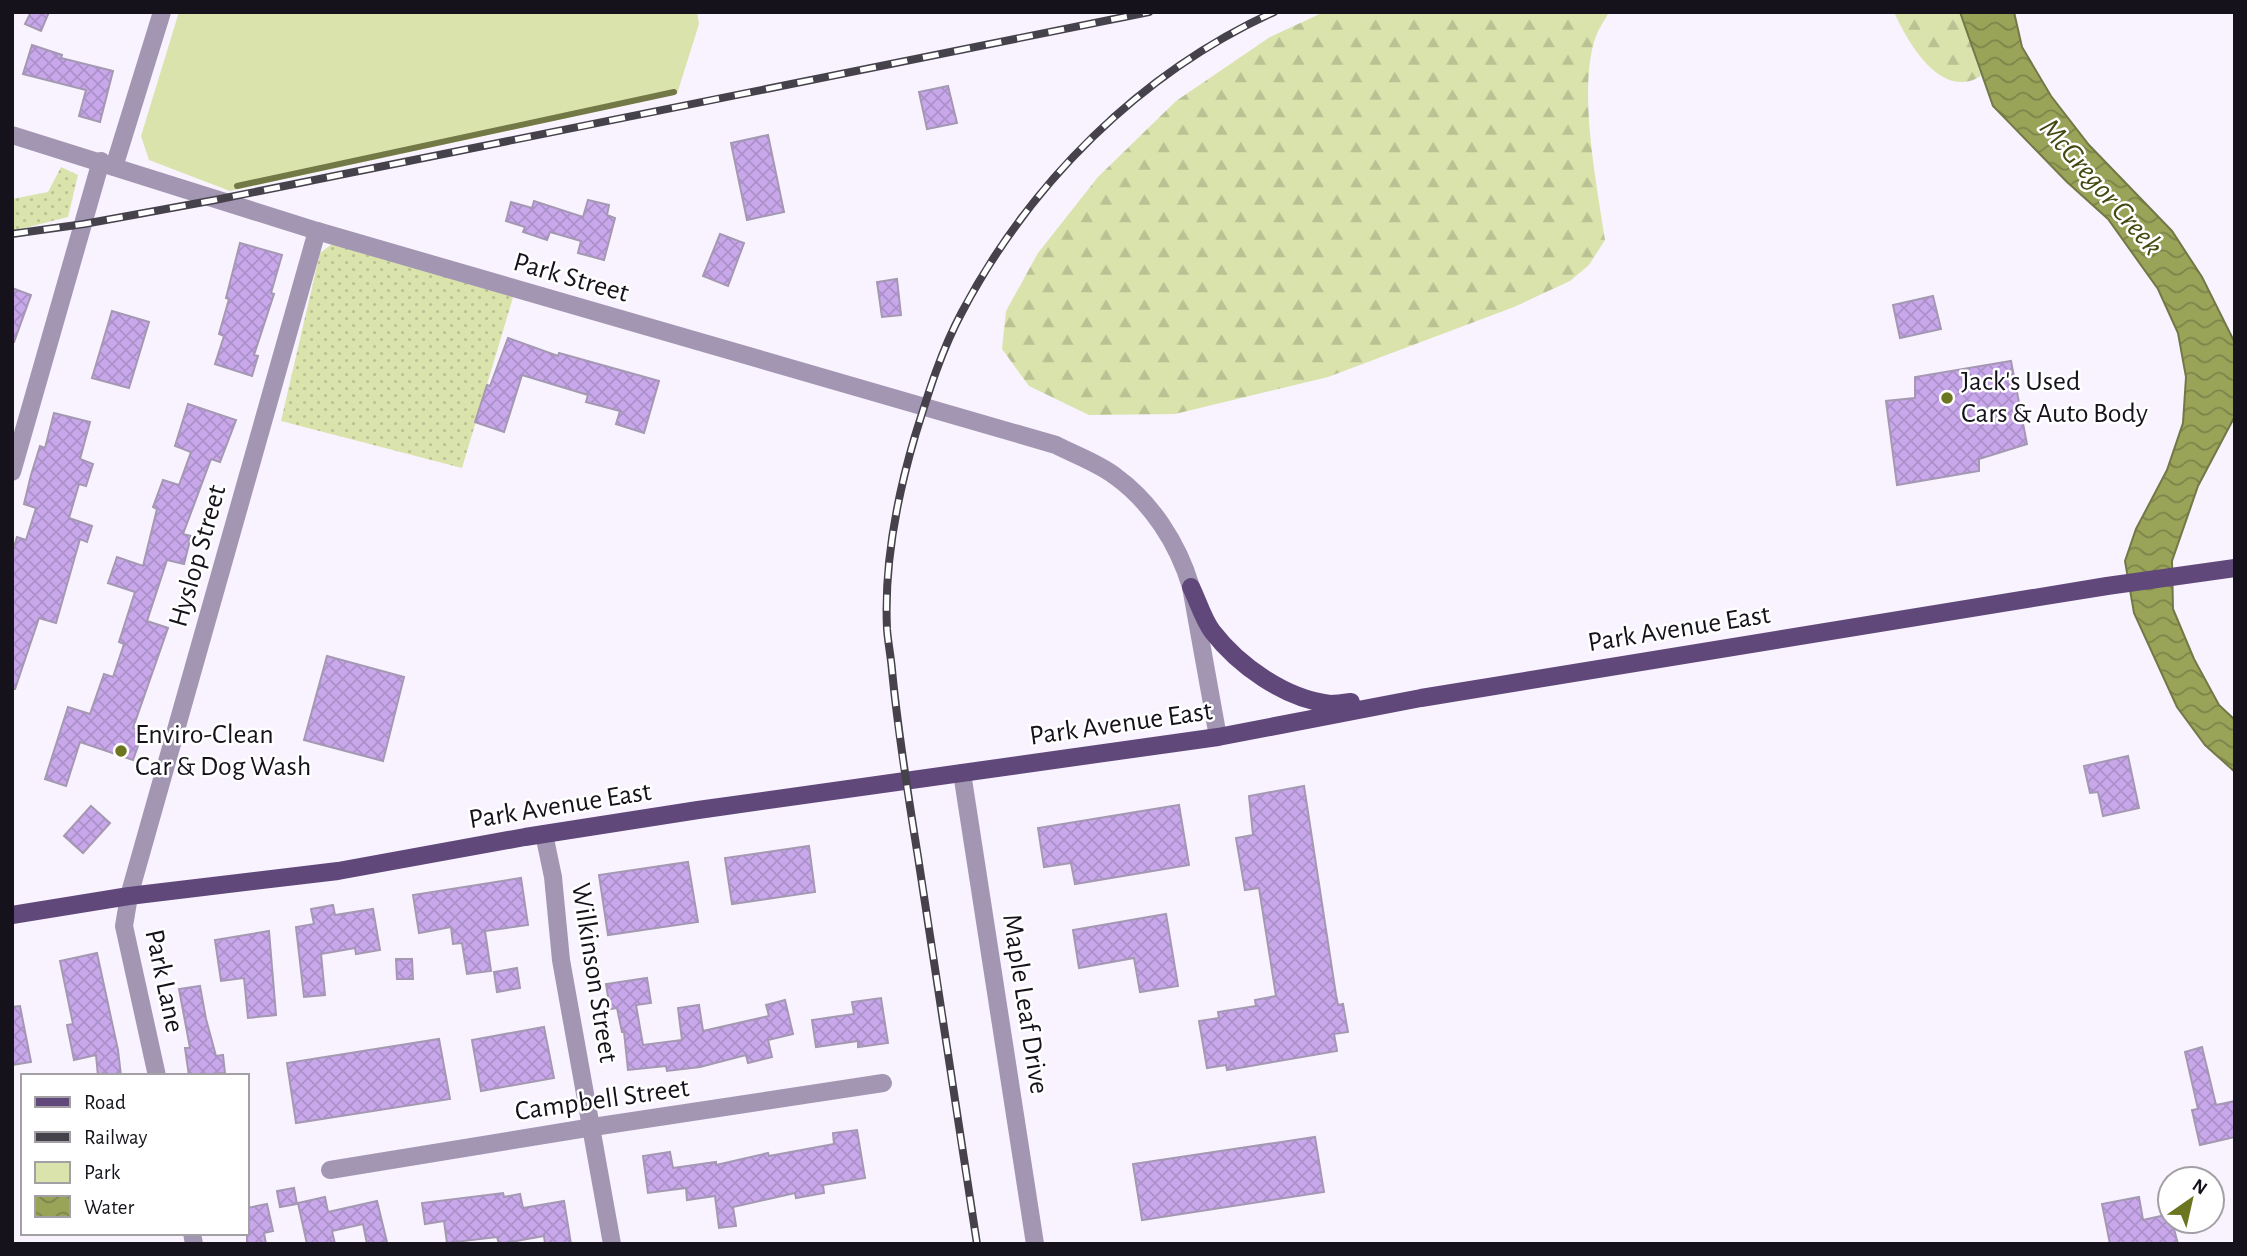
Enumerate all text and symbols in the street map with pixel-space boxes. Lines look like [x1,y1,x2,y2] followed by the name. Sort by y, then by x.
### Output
[2034,113,2168,261] water label: McGregor Creek
[510,248,632,308] street label: Park Street
[1961,368,2148,428] place label: Jack's Used Cars & Auto Body
[1939,390,1955,406] marker: Jack's Used Cars & Auto Body
[164,482,232,630] street label: Hyslop Street
[1586,601,1772,657] street label: Park Avenue East
[1028,697,1214,751] street label: Park Avenue East
[135,721,311,781] place label: Enviro-Clean Car & Dog Wash
[113,743,129,759] marker: Enviro-Clean Car & Dog Wash
[467,778,653,834] street label: Park Avenue East
[566,881,622,1065] street label: Wilkinson Street
[997,912,1053,1096] street label: Maple Leaf Drive
[139,927,189,1035] street label: Park Lane
[21,1074,248,1235] legend
[513,1074,691,1126] street label: Campbell Street
[84,1092,126,1113] text: Road
[84,1127,147,1148] text: Railway
[84,1162,121,1183] text: Park
[2156,1165,2226,1235] north arrow
[2189,1176,2210,1199] text: N
[84,1197,134,1218] text: Water

